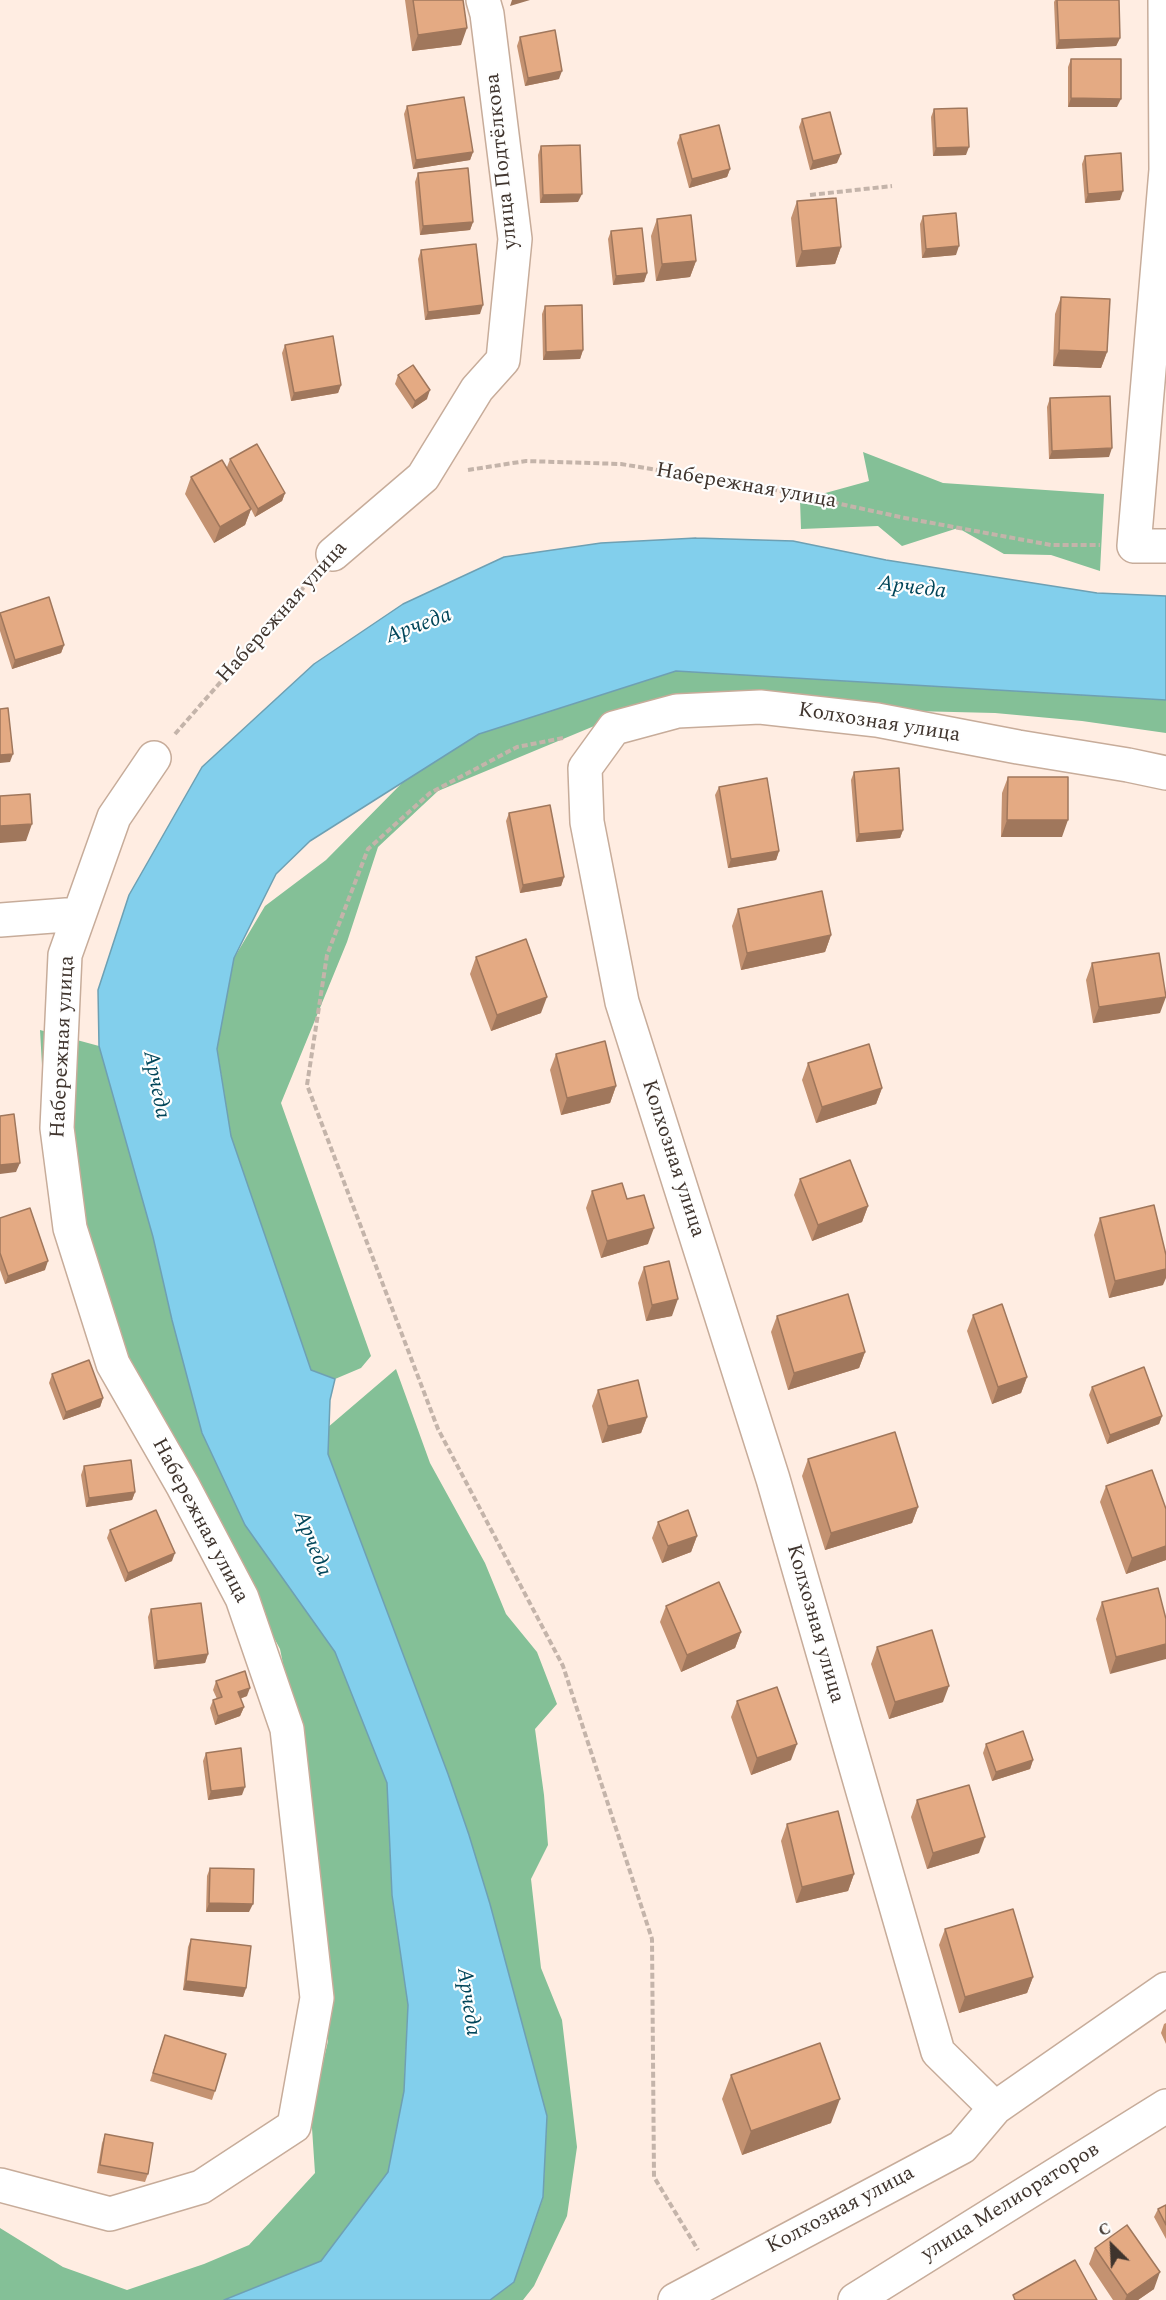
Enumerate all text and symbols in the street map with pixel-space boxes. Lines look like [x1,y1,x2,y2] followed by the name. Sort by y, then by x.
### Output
[481,72,525,250] street label: улица Подтёлкова
[654,459,838,515] street label: Набережная улица
[212,537,354,689] street label: Набережная улица
[876,572,948,606] water label: Арчеда
[382,603,456,651] water label: Арчеда
[796,699,962,749] street label: Колхозная улица
[47,955,81,1139] street label: Набережная улица
[136,1049,174,1121] water label: Арчеда
[635,1077,709,1241] street label: Колхозная улица
[145,1434,253,1608] street label: Набережная улица
[286,1507,336,1581] water label: Арчеда
[779,1542,849,1706] street label: Колхозная улица
[449,1966,485,2038] water label: Арчеда
[917,2138,1105,2268] street label: улица Мелиораторов
[763,2161,919,2261] street label: Колхозная улица
[1082,2216,1142,2276] north arrow
[1095,2216,1115,2243] text: С

